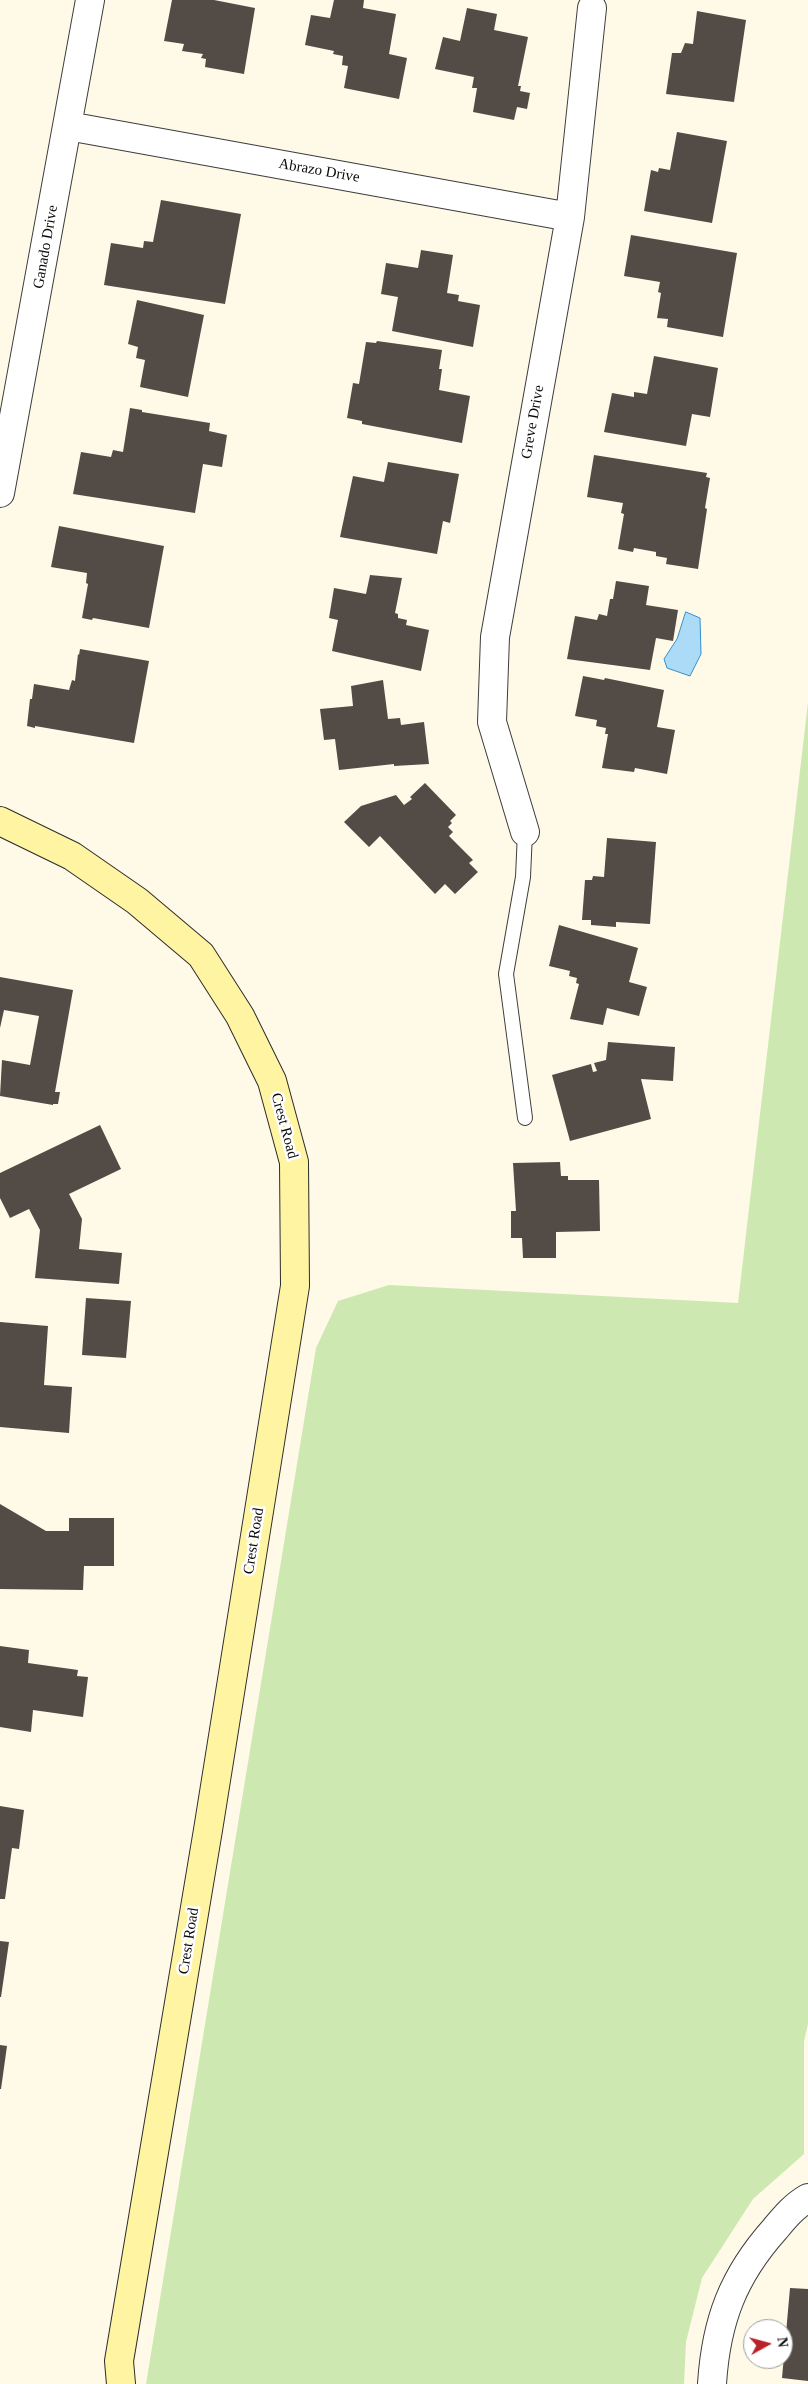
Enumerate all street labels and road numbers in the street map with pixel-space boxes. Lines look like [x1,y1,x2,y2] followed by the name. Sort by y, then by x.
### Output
[277,155,361,187] street label: Abrazo Drive
[30,204,62,290] street label: Ganado Drive
[518,384,548,460] street label: Greve Drive
[267,1091,301,1161] street label: Crest Road
[240,1506,268,1576] street label: Crest Road
[175,1906,203,1976] street label: Crest Road

